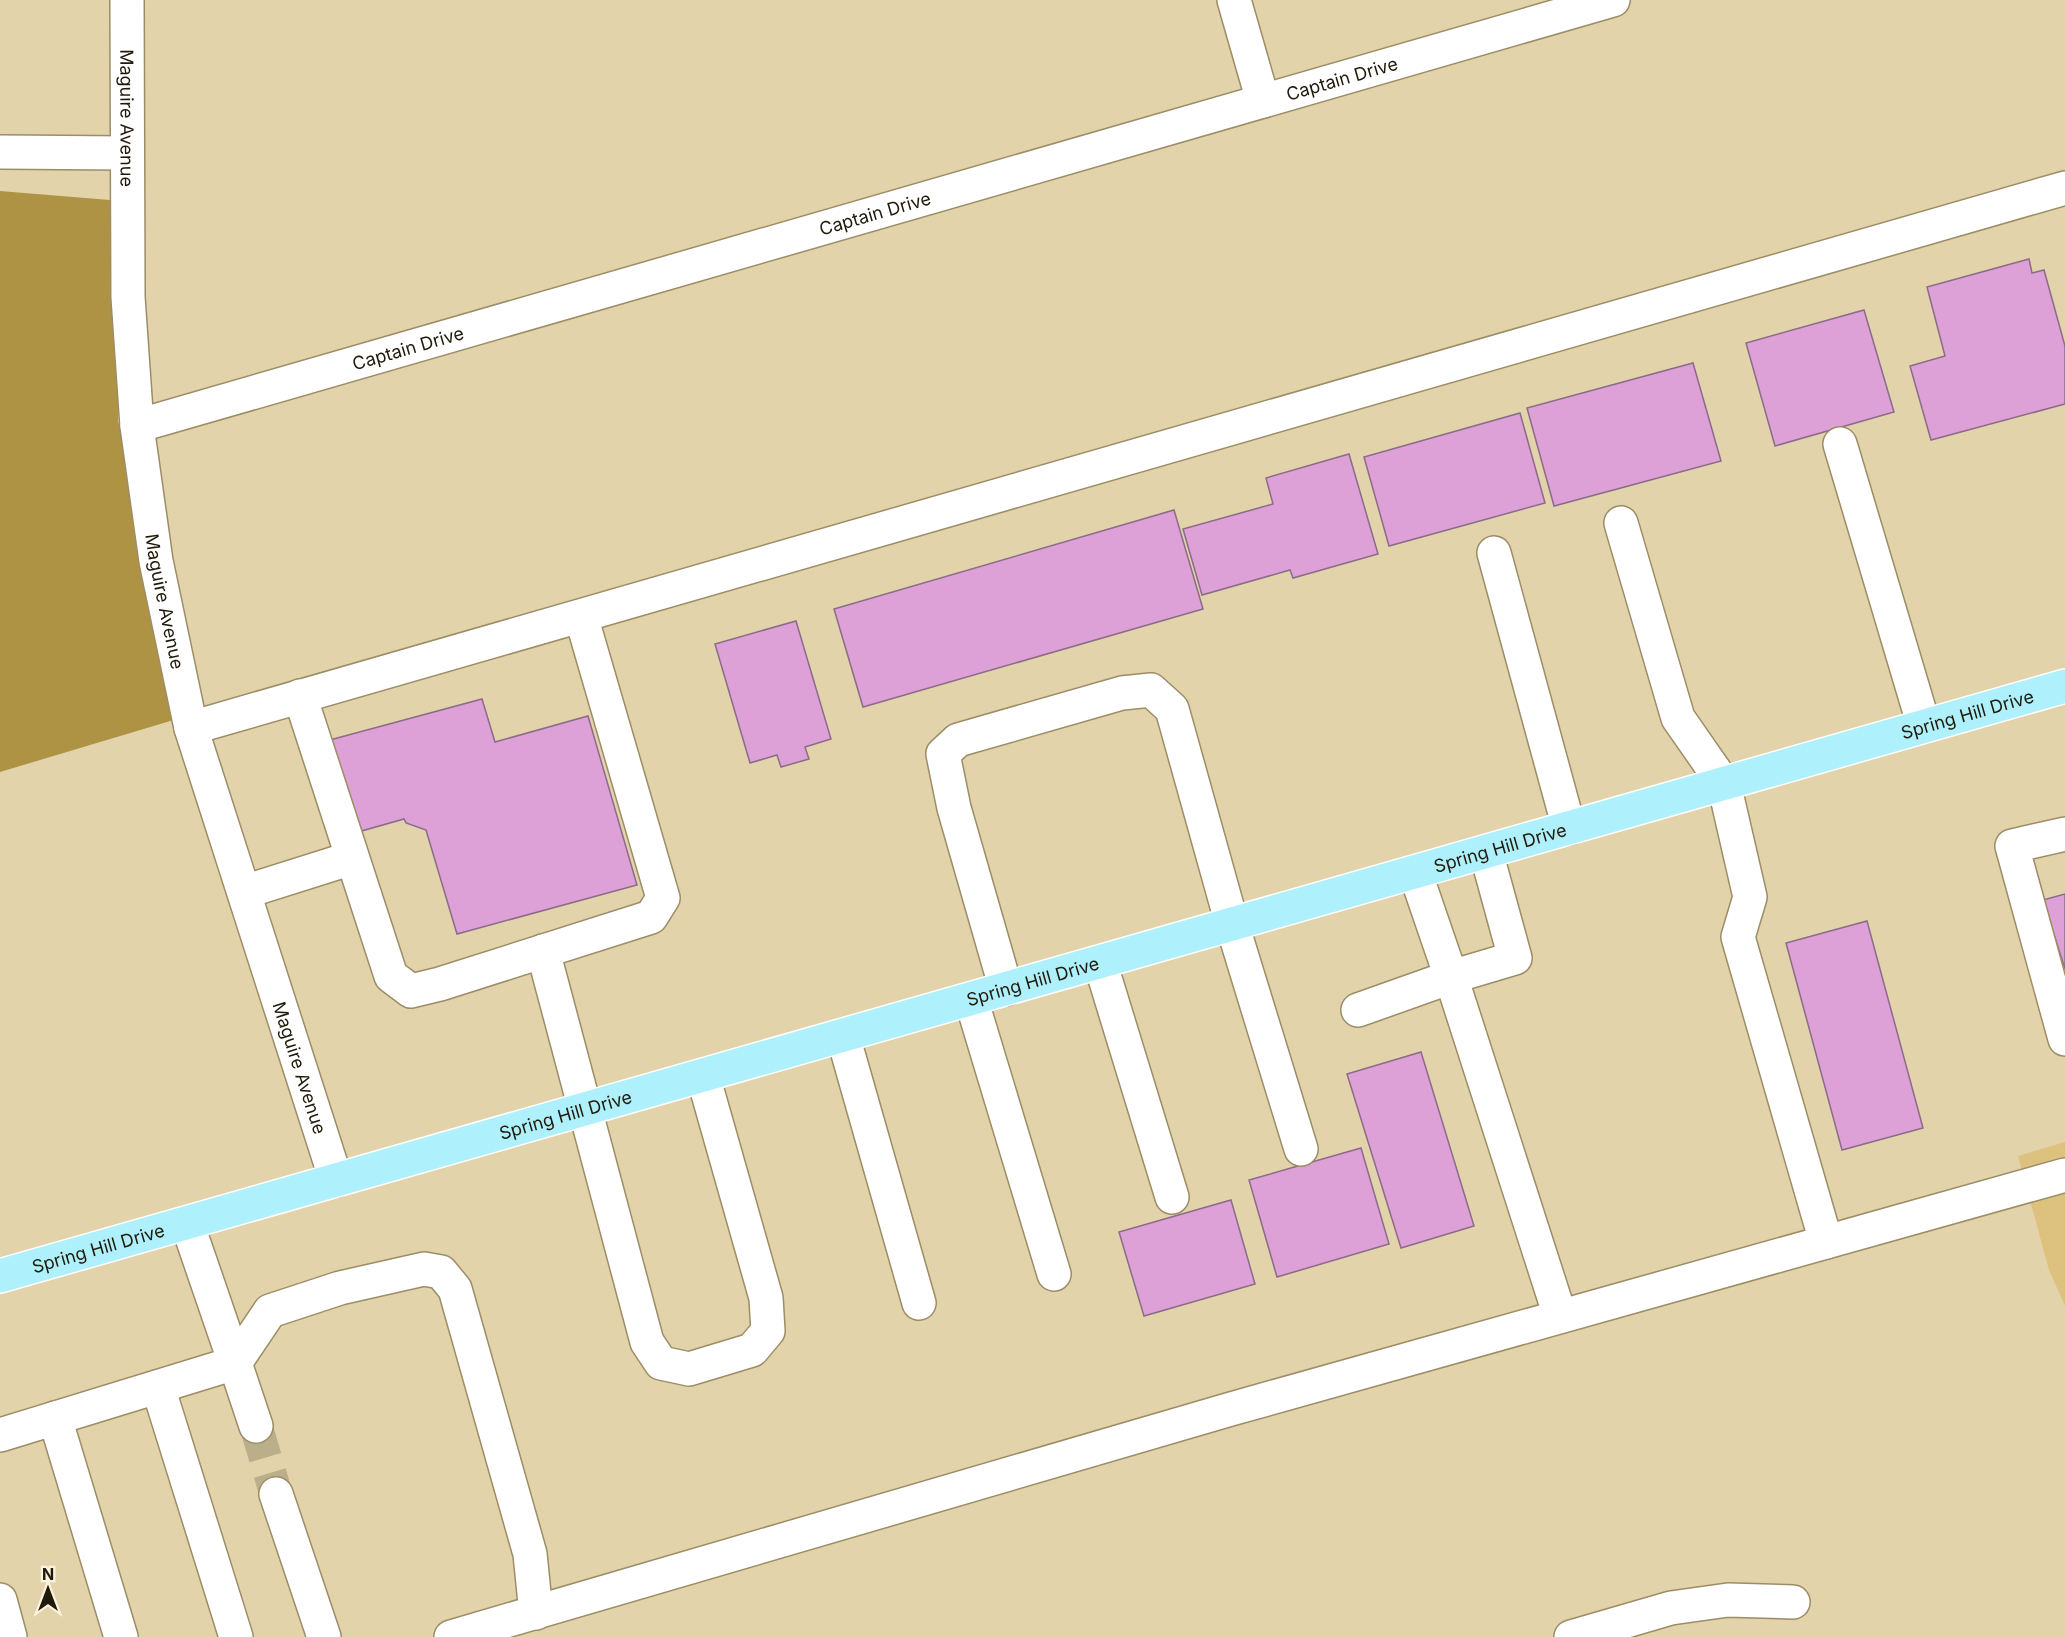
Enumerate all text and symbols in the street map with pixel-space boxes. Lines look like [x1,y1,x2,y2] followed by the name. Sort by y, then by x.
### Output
[117,49,138,187] street label: Maguire Avenue
[1284,52,1400,104] street label: Captain Drive
[817,187,933,239] street label: Captain Drive
[350,322,466,374] street label: Captain Drive
[142,532,189,671] street label: Maguire Avenue
[1899,685,2036,743] street label: Spring Hill Drive
[1431,819,1569,876] street label: Spring Hill Drive
[964,952,1101,1010] street label: Spring Hill Drive
[269,999,331,1136] street label: Maguire Avenue
[497,1086,634,1143] street label: Spring Hill Drive
[29,1219,167,1277] street label: Spring Hill Drive
[18,1559,78,1619] north arrow
[42,1564,54,1584] text: N

